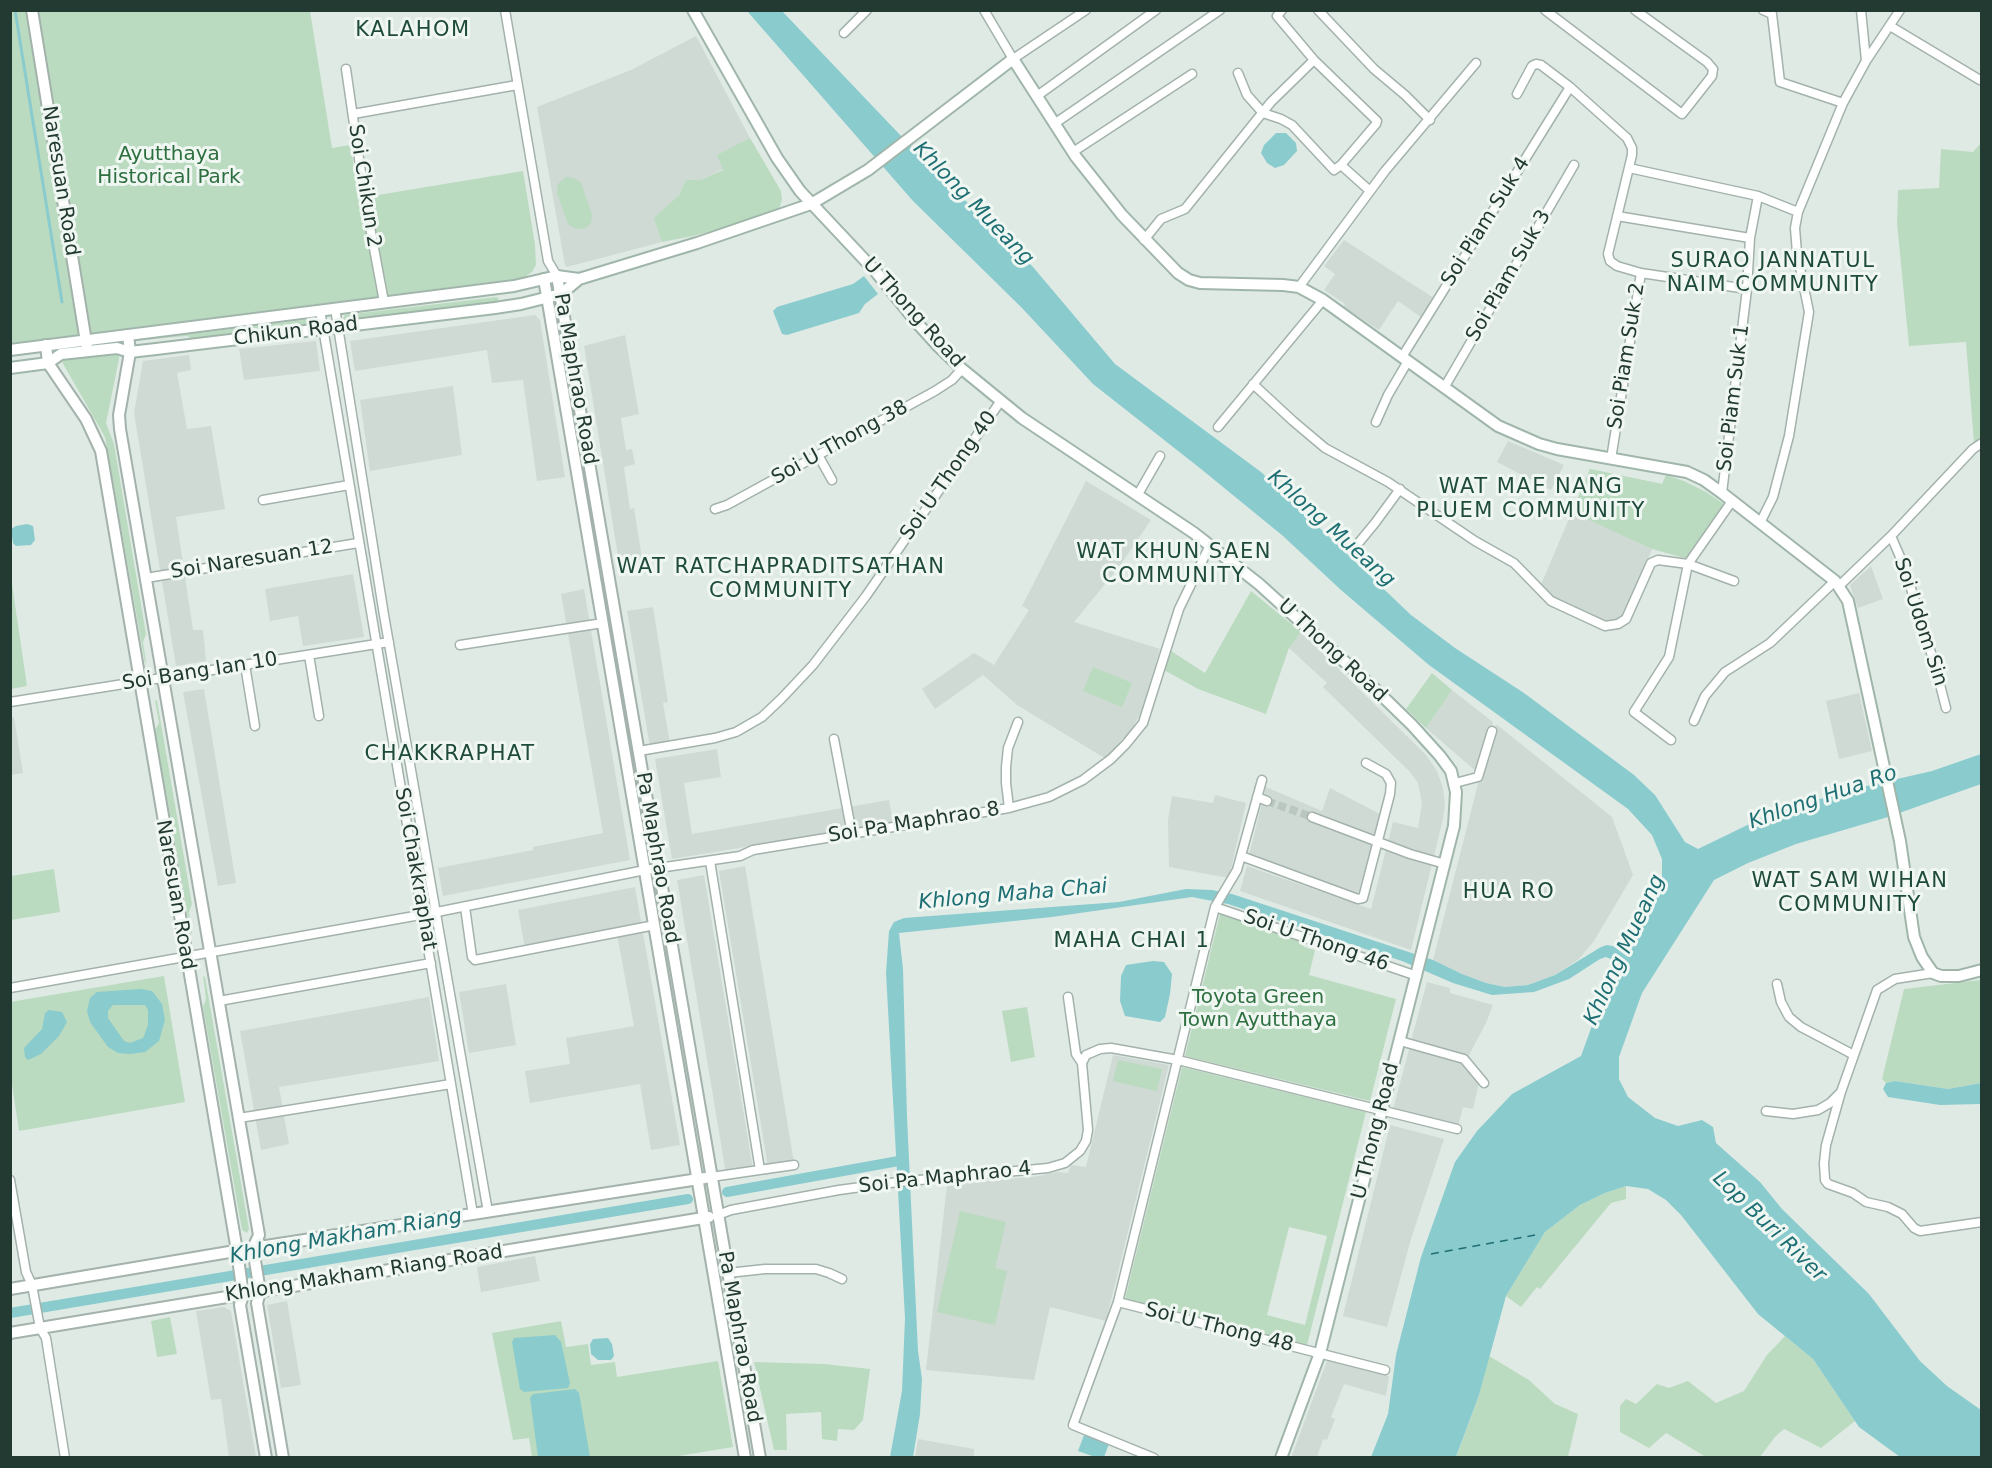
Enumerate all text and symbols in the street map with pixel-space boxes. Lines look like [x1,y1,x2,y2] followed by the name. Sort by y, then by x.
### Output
[355,18,471,44] district label: KALAHOM
[36,104,84,258] street label: Naresuan Road
[342,123,386,249] street label: Soi Chikun 2
[907,137,1039,271] water label: Khlong Mueang
[97,143,241,190] park label: Ayutthaya Historical Park
[1437,153,1535,291] street label: Soi Piam Suk 4
[1462,206,1556,346] street label: Soi Piam Suk 3
[1667,249,1879,299] district label: SURAO JANNATUL NAIM COMMUNITY
[857,253,969,373] street label: U Thong Road
[1604,281,1650,431] street label: Soi Piam Suk 2
[548,291,602,467] street label: Pa Maphrao Road
[232,312,360,352] street label: Chikun Road
[1713,323,1755,473] street label: Soi Piam Suk 1
[768,396,912,490] street label: Soi U Thong 38
[896,407,1002,545] street label: Soi U Thong 40
[1262,465,1400,593] water label: Khlong Mueang
[1416,475,1646,525] district label: WAT MAE NANG PLUEM COMMUNITY
[169,535,335,585] street label: Soi Naresuan 12
[1076,540,1272,590] district label: WAT KHUN SAEN COMMUNITY
[617,555,945,605] district label: WAT RATCHAPRADITSATHAN COMMUNITY
[1888,555,1952,689] street label: Soi Udom Sin
[1273,594,1391,708] street label: U Thong Road
[120,648,280,696] street label: Soi Bang Ian 10
[365,742,535,768] district label: CHAKKRAPHAT
[1746,761,1900,835] water label: Khlong Hua Ro
[630,770,684,946] street label: Pa Maphrao Road
[389,786,441,952] street label: Soi Chakkraphat
[827,798,1001,848] street label: Soi Pa Maphrao 8
[150,818,200,972] street label: Naresuan Road
[1751,869,1949,919] district label: WAT SAM WIHAN COMMUNITY
[1579,871,1671,1029] water label: Khlong Mueang
[917,874,1109,916] water label: Khlong Maha Chai
[1463,880,1555,906] district label: HUA RO
[1240,905,1392,977] street label: Soi U Thong 46
[1054,929,1210,955] district label: MAHA CHAI 1
[1179,986,1337,1033] park label: Toyota Green Town Ayutthaya
[1347,1060,1405,1202] street label: U Thong Road
[858,1157,1032,1199] street label: Soi Pa Maphrao 4
[1707,1167,1831,1287] water label: Lop Buri River
[228,1204,464,1270] water label: Khlong Makham Riang
[223,1240,505,1308] street label: Khlong Makham Riang Road
[712,1249,766,1425] street label: Pa Maphrao Road
[1142,1298,1296,1358] street label: Soi U Thong 48

